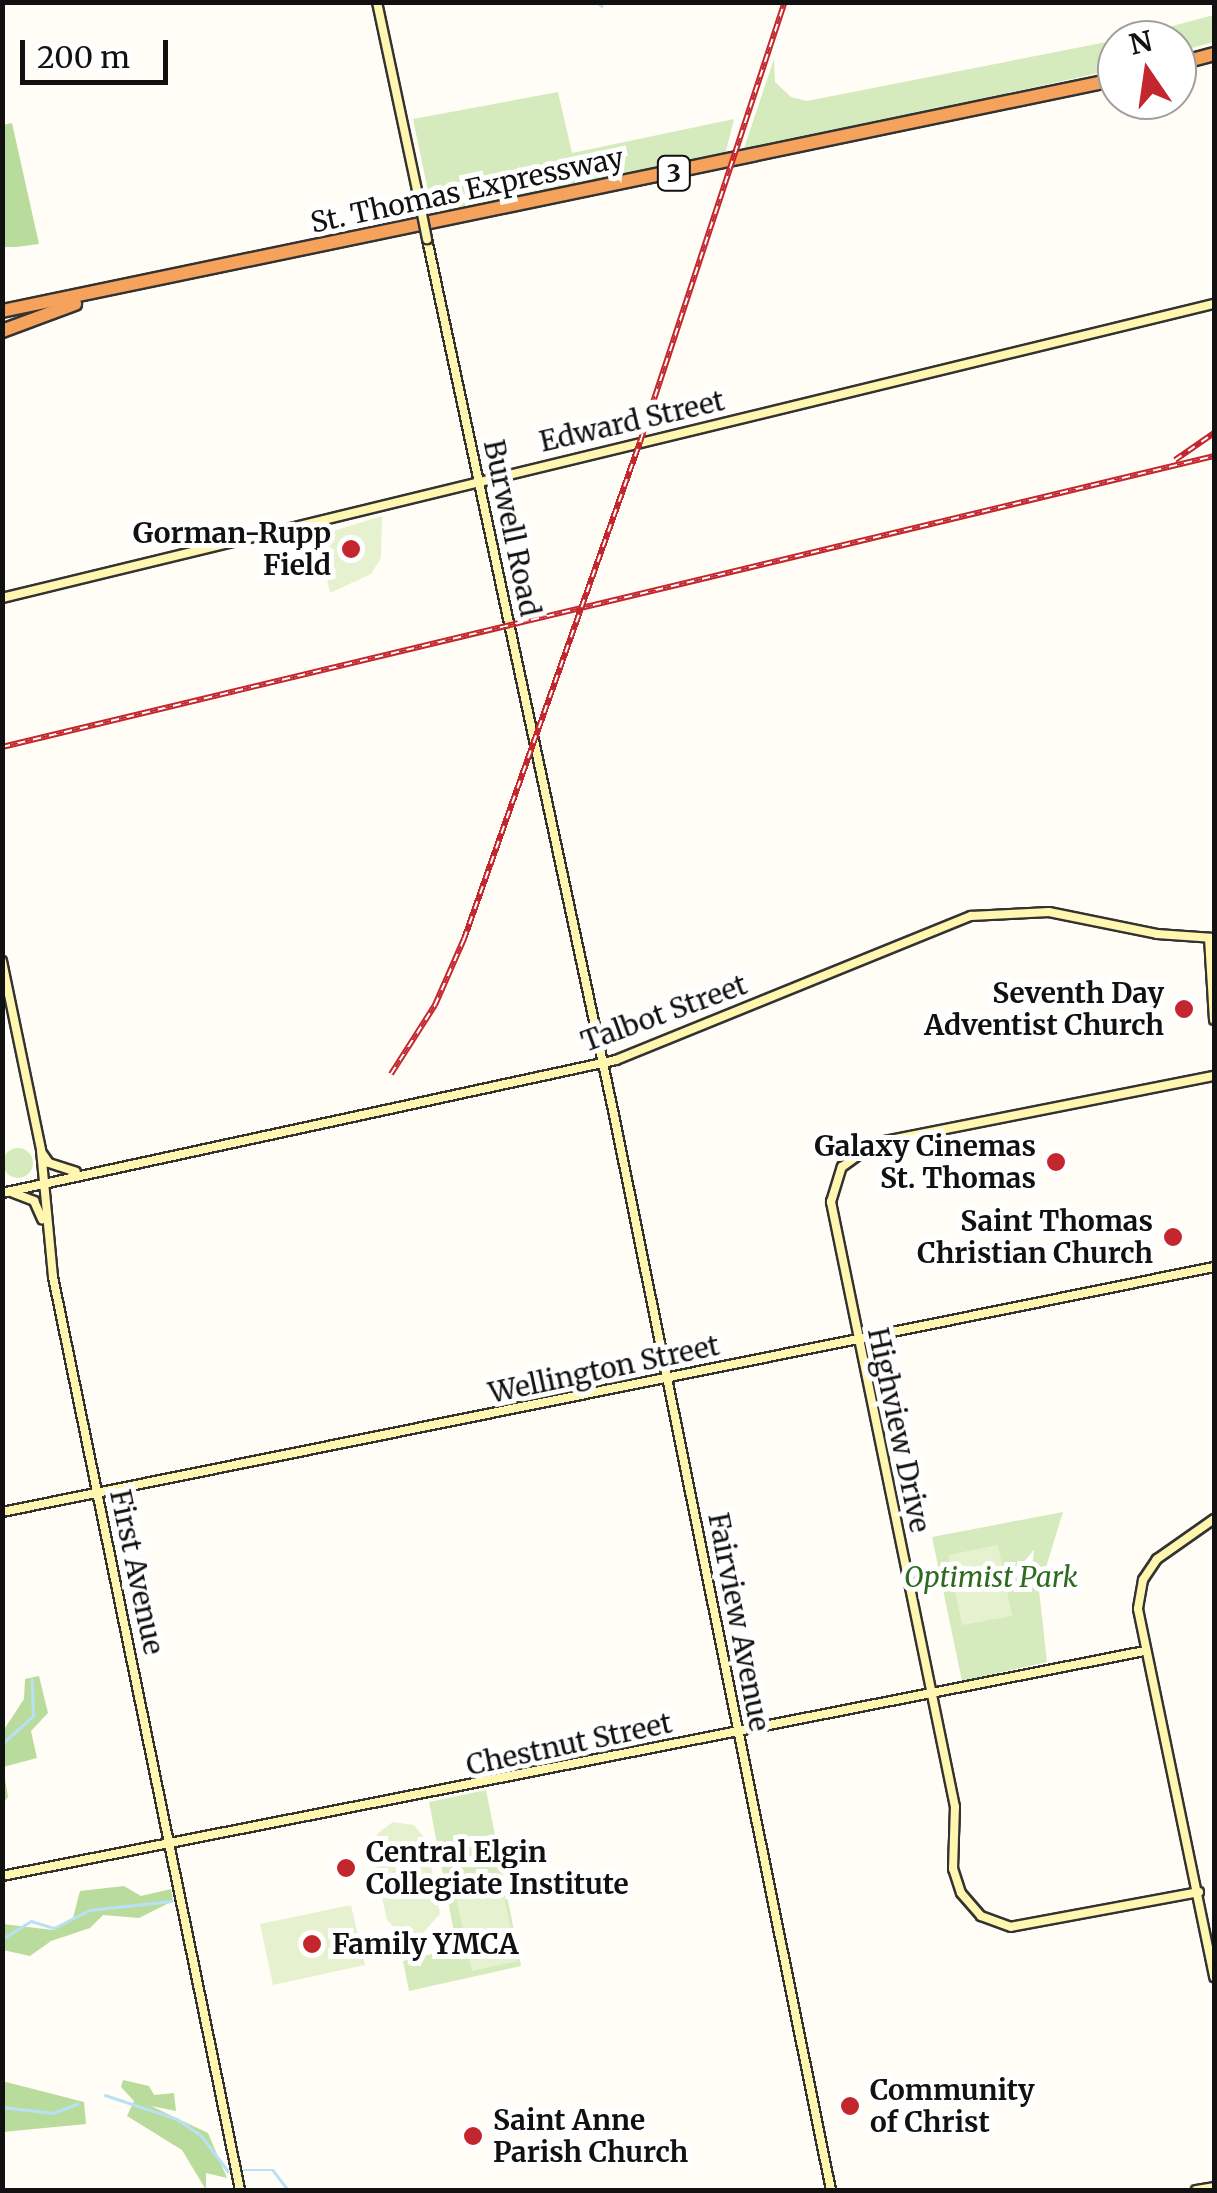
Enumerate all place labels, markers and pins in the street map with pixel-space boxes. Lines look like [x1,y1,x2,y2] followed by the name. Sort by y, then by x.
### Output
[133,516,331,582] place label: Gorman-Rupp Field
[340,538,362,560] marker: Gorman-Rupp Field
[924,976,1164,1042] place label: Seventh Day Adventist Church
[1173,998,1195,1020] marker: Seventh Day Adventist Church
[814,1129,1036,1195] place label: Galaxy Cinemas St. Thomas
[1045,1151,1067,1173] marker: Galaxy Cinemas St. Thomas
[917,1204,1153,1270] place label: Saint Thomas Christian Church
[1162,1226,1184,1248] marker: Saint Thomas Christian Church
[366,1835,629,1901] place label: Central Elgin Collegiate Institute
[335,1857,357,1879] marker: Central Elgin Collegiate Institute
[332,1927,518,1961] place label: Family YMCA
[301,1933,323,1955] marker: Family YMCA
[870,2073,1035,2139] place label: Community of Christ
[839,2095,861,2117] marker: Community of Christ
[493,2103,688,2169] place label: Saint Anne Parish Church
[462,2125,484,2147] marker: Saint Anne Parish Church

